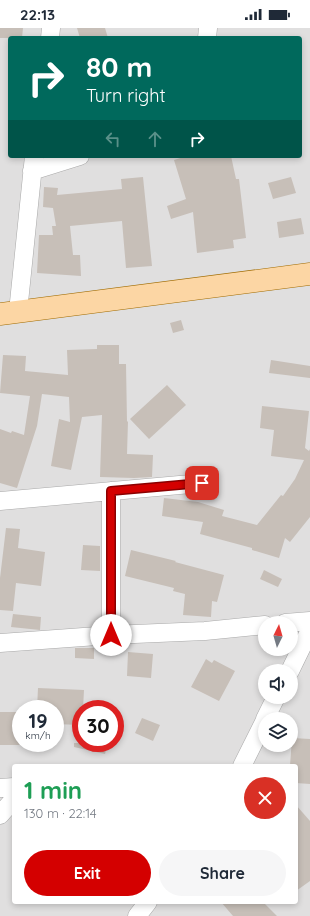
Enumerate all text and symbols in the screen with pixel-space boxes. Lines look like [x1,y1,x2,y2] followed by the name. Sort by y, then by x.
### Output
[20,5,55,24] text: 22:13
[86,49,152,84] text: 80 m
[20,52,72,104] icon: right
[86,84,166,107] text: Turn right
[102,128,124,150] icon: left
[144,128,166,150] icon: ahead
[186,128,208,150] icon: right
[185,466,219,500] pin
[191,472,213,494] icon: arrive
[90,614,132,656] position arrow
[258,616,298,656] north arrow
[258,616,298,752] map controls
[258,664,298,704] button: sound
[72,700,124,752] speed limit sign: 30
[28,708,48,733] text: 19
[258,712,298,752] button: layers
[25,729,51,742] text: km/h
[24,775,82,805] text: 1 min
[244,777,286,819] button: close
[24,805,97,821] text: 130 m · 22:14
[24,850,151,896] button: Exit
[159,850,286,896] button: Share

